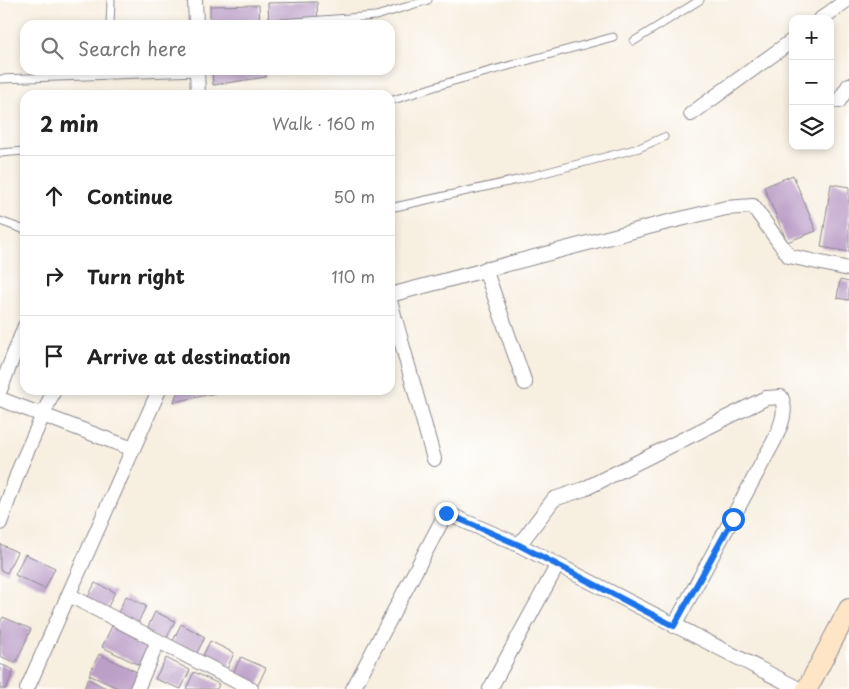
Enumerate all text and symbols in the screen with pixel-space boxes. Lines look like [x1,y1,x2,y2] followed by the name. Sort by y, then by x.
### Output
[789,15,834,150] map controls
[789,15,834,60] button: +
[20,20,395,75] search box
[38,34,66,62] icon: search
[78,34,187,62] text: Search here
[789,60,834,105] button: −
[789,105,834,150] button: layers
[40,107,99,139] text: 2 min
[272,111,375,135] text: Walk · 160 m
[40,182,68,210] icon: ahead
[87,182,173,210] text: Continue
[334,184,375,208] text: 50 m
[40,262,68,290] icon: right
[87,262,185,290] text: Turn right
[332,264,375,288] text: 110 m
[40,342,68,370] icon: arrive
[87,342,291,370] text: Arrive at destination
[435,502,458,525] route end
[722,508,745,531] route start

